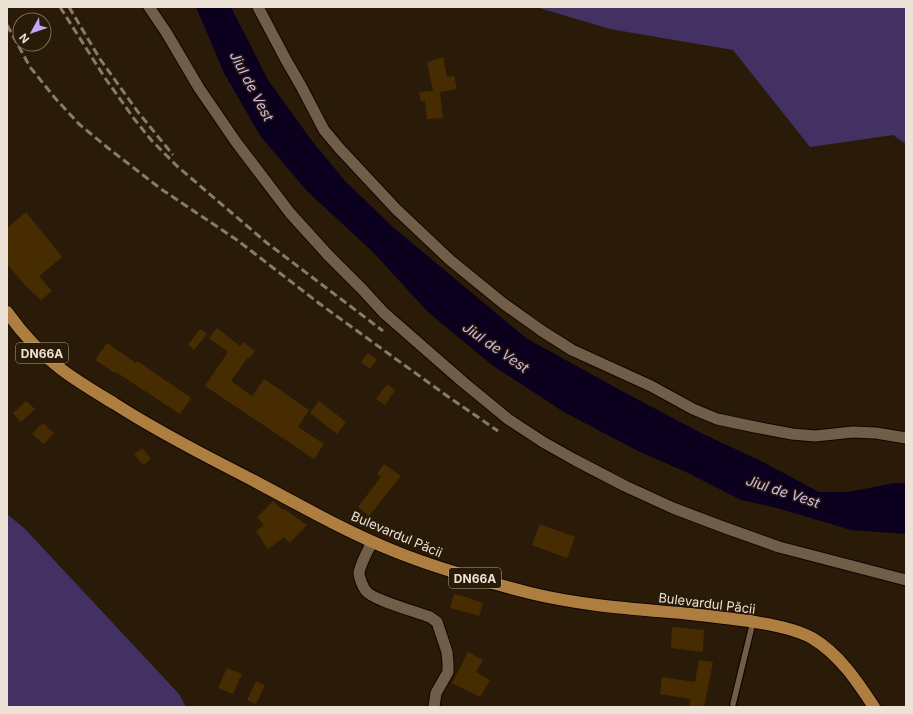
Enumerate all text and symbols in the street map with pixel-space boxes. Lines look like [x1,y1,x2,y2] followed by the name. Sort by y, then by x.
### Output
[12,12,52,52] north arrow
[16,31,32,46] text: N
[227,48,278,124] water label: Jiul de Vest
[460,318,533,376] water label: Jiul de Vest
[16,343,68,363] road number: DN66A
[744,471,822,511] water label: Jiul de Vest
[349,508,445,560] street label: Bulevardul Păcii
[449,568,501,588] road number: DN66A
[658,589,756,617] street label: Bulevardul Păcii

